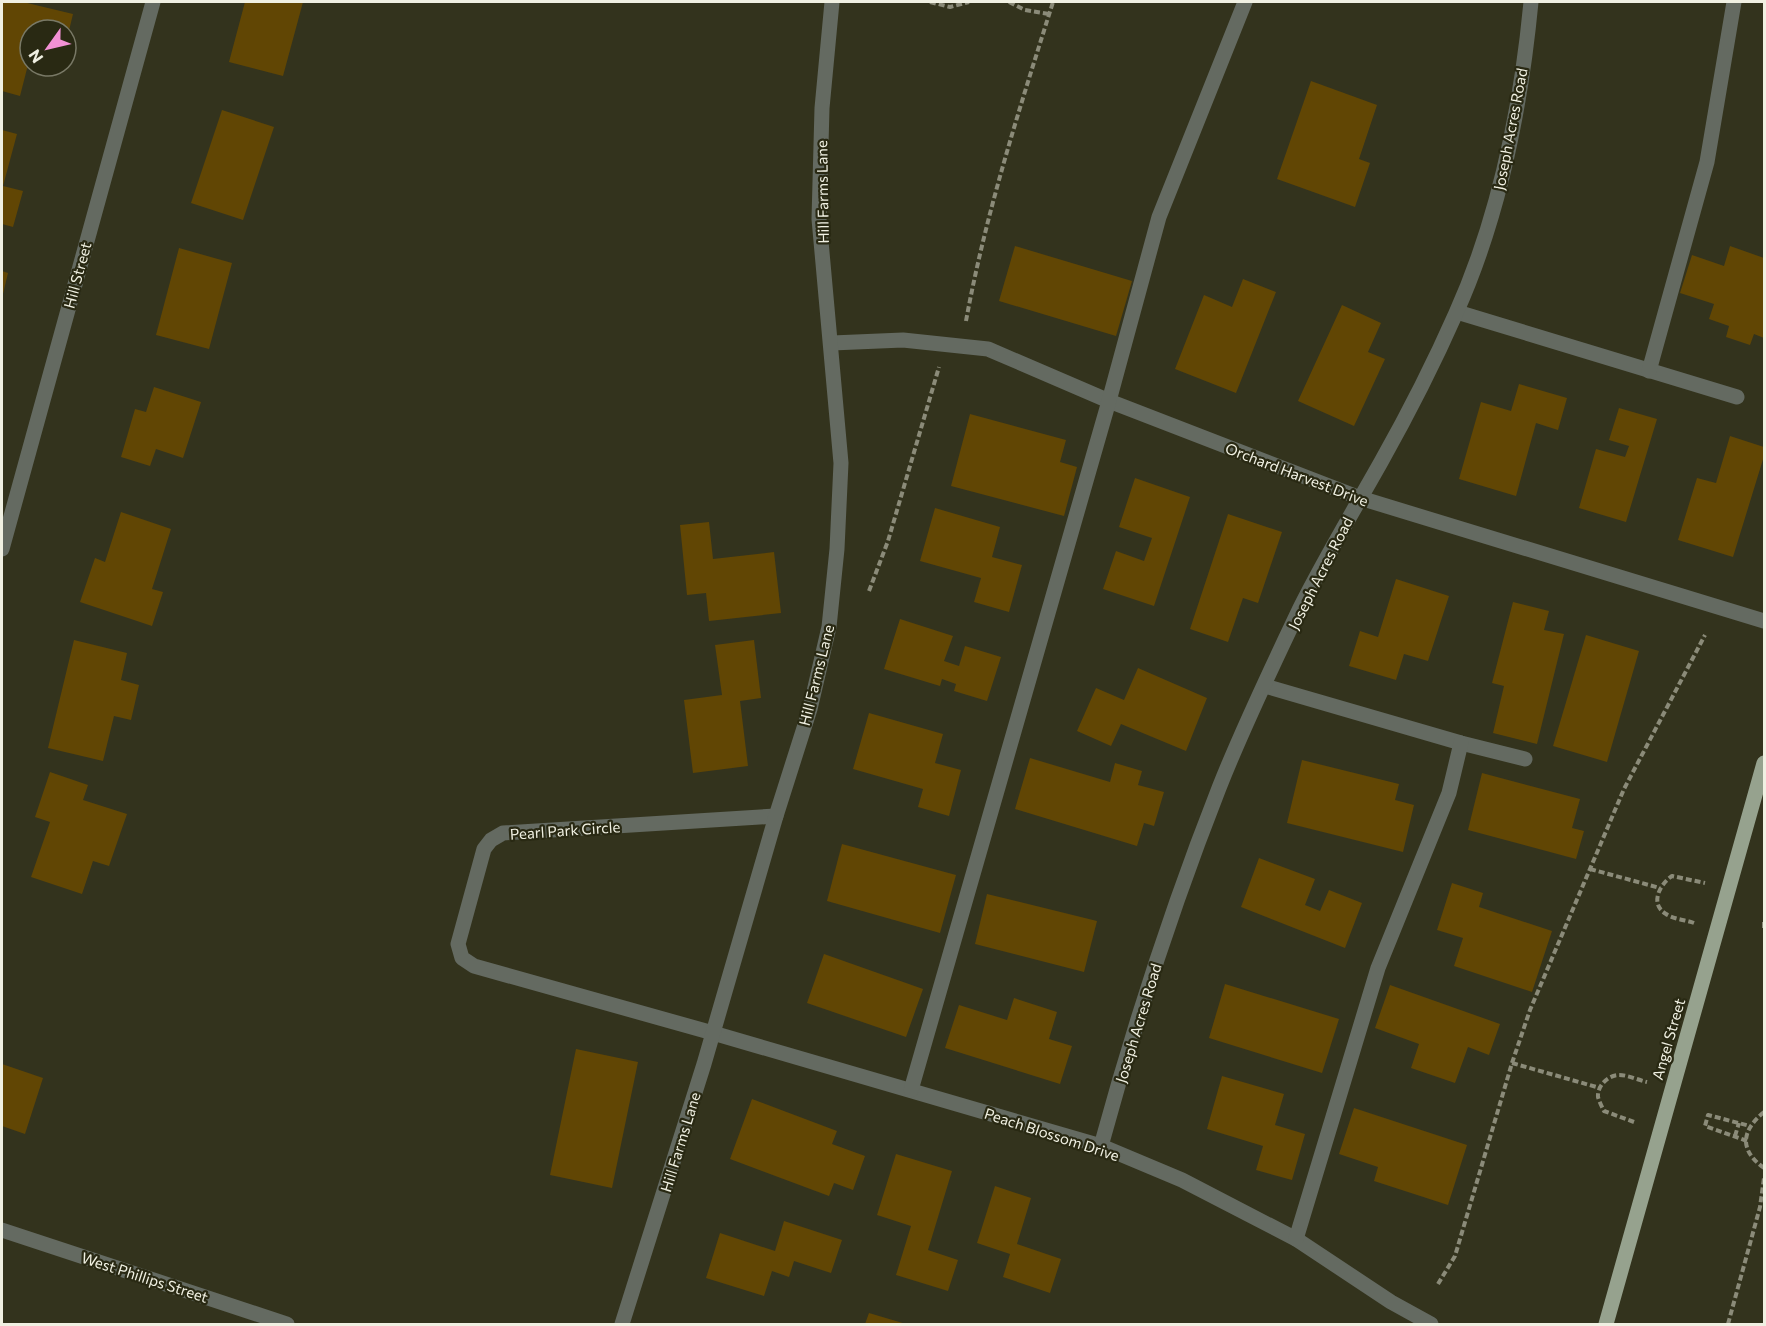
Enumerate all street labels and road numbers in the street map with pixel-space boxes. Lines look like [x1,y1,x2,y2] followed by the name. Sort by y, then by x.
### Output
[1489,66,1531,192] street label: Joseph Acres Road
[812,140,832,244] street label: Hill Farms Lane
[60,240,94,310] street label: Hill Street
[1223,438,1371,510] street label: Orchard Harvest Drive
[1284,514,1356,632] street label: Joseph Acres Road
[795,623,837,727] street label: Hill Farms Lane
[509,817,621,843] street label: Pearl Park Circle
[1111,961,1165,1085] street label: Joseph Acres Road
[1648,996,1688,1082] street label: Angel Street
[656,1090,704,1194] street label: Hill Farms Lane
[982,1104,1122,1164] street label: Peach Blossom Drive
[79,1248,211,1306] street label: West Phillips Street

